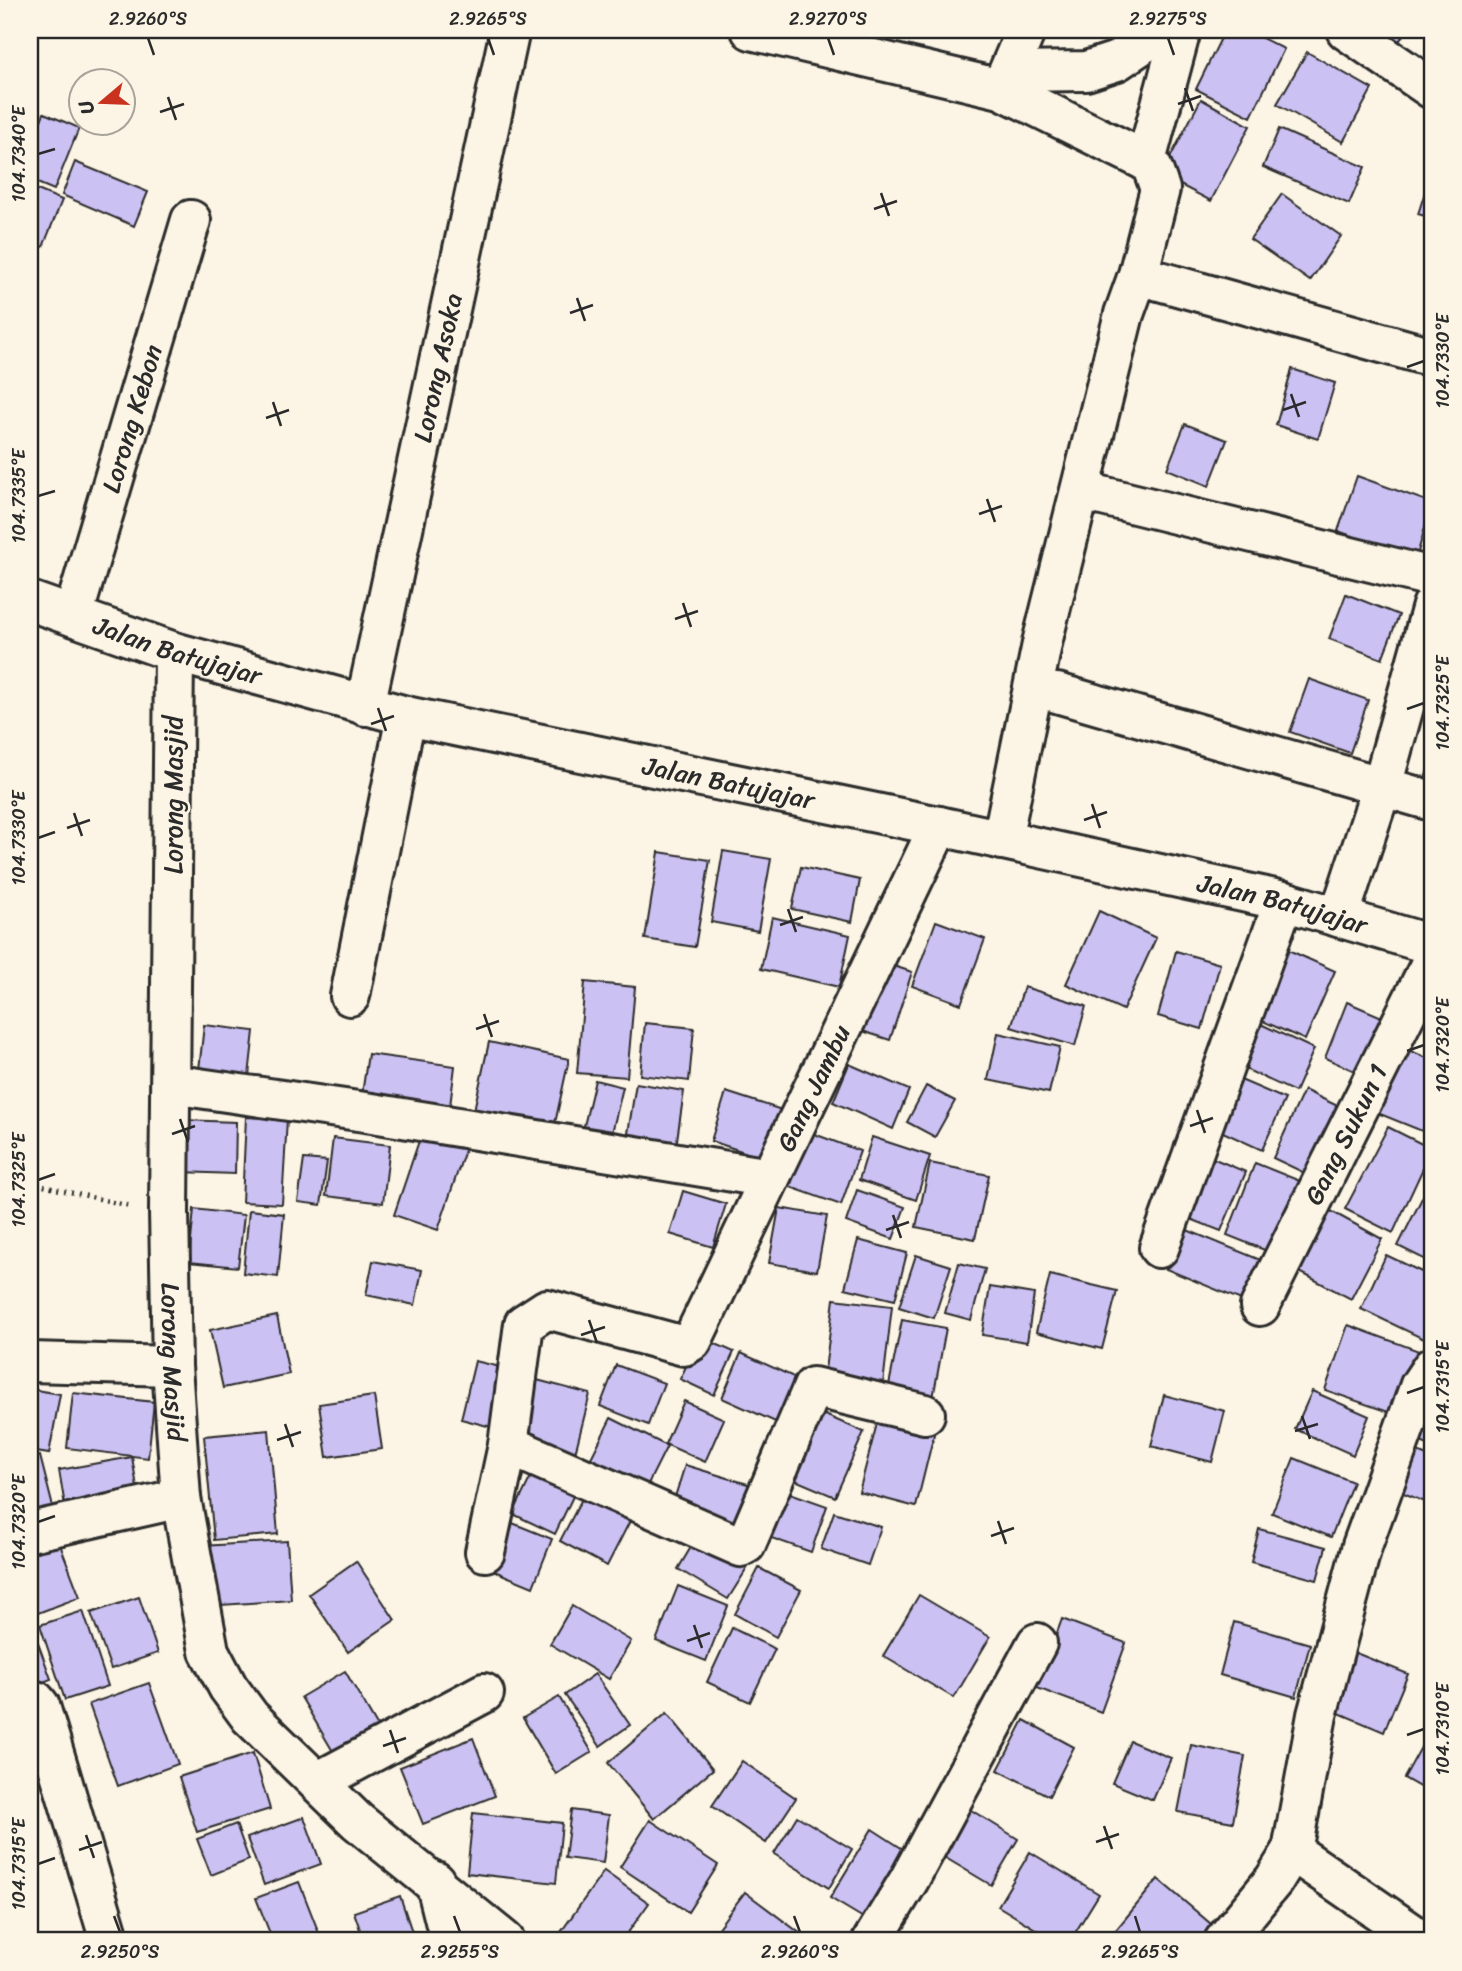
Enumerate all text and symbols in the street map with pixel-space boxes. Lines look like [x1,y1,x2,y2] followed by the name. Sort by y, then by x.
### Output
[109,3,187,35] text: 2.9260°S
[449,3,527,35] text: 2.9265°S
[789,3,867,35] text: 2.9270°S
[1129,3,1207,35] text: 2.9275°S
[66,66,136,136] north arrow
[68,95,104,119] text: U
[3,105,35,202] text: 104.7340°E
[399,289,476,447] street label: Lorong Asoka
[1427,313,1459,408] text: 104.7330°E
[88,339,176,498] street label: Lorong Kebon
[3,448,35,543] text: 104.7335°E
[86,602,269,699] street label: Jalan Batujajar
[1427,654,1459,751] text: 104.7325°E
[150,713,196,874] street label: Lorong Masjid
[638,742,820,823] street label: Jalan Batujajar
[3,790,35,885] text: 104.7330°E
[1192,860,1375,948] street label: Jalan Batujajar
[1427,996,1459,1093] text: 104.7320°E
[763,1016,864,1159] street label: Gang Jambu
[1291,1055,1400,1213] street label: Gang Sukun 1
[3,1131,35,1228] text: 104.7325°E
[147,1282,200,1445] street label: Lorong Masjid
[1427,1340,1459,1433] text: 104.7315°E
[3,1473,35,1570] text: 104.7320°E
[1427,1682,1459,1775] text: 104.7310°E
[3,1817,35,1910] text: 104.7315°E
[81,1936,159,1968] text: 2.9250°S
[421,1936,499,1968] text: 2.9255°S
[761,1936,839,1968] text: 2.9260°S
[1101,1936,1179,1968] text: 2.9265°S

